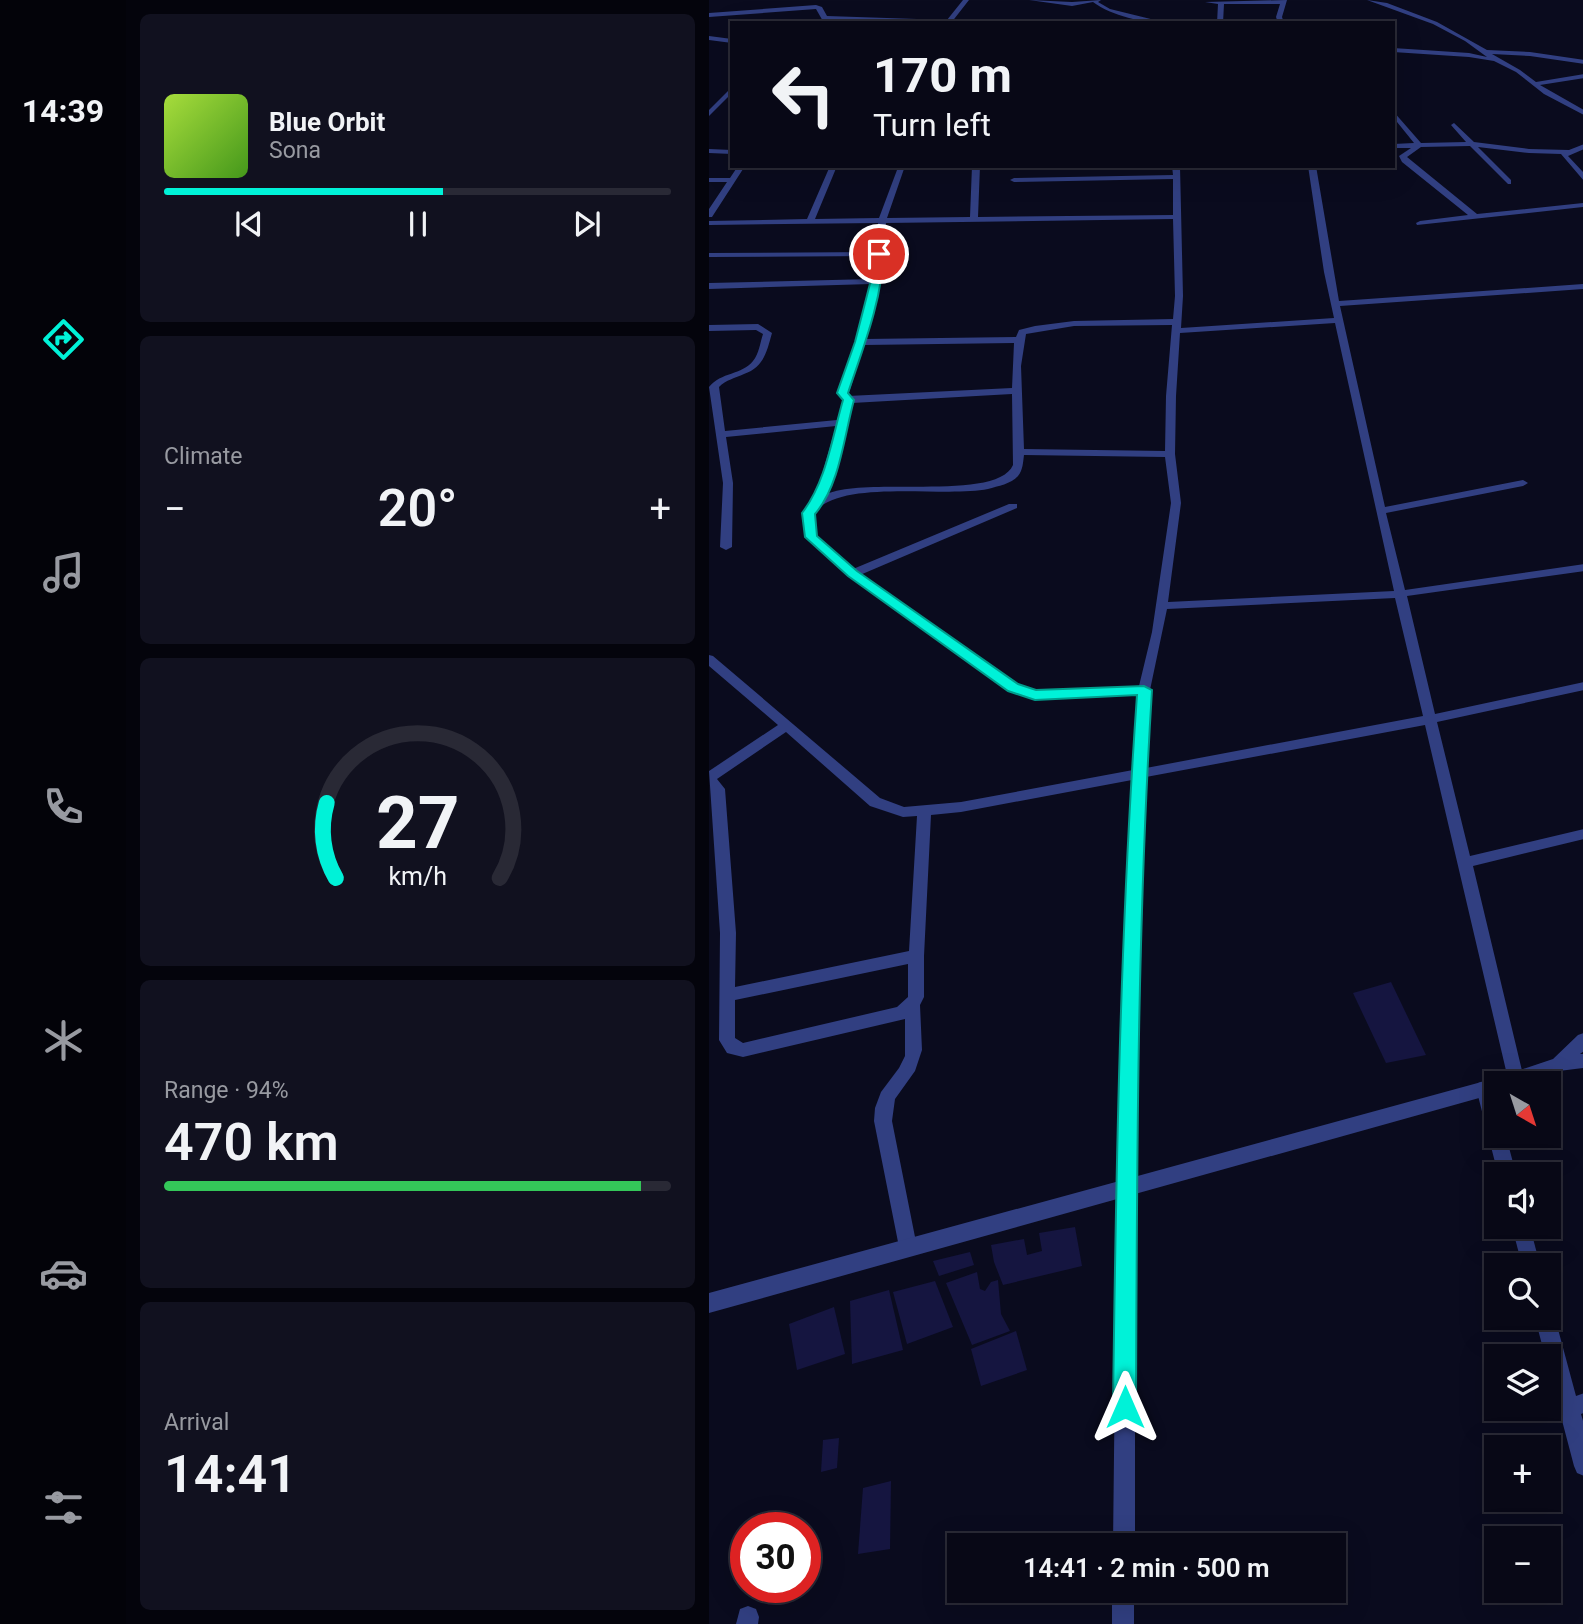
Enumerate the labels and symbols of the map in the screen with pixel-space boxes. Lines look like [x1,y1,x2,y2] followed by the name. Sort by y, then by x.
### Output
[849,224,909,284] pin
[1484,1071,1561,1148] north arrow
[1088,1370,1162,1444] position arrow
[730,1512,821,1603] speed limit sign: 30

